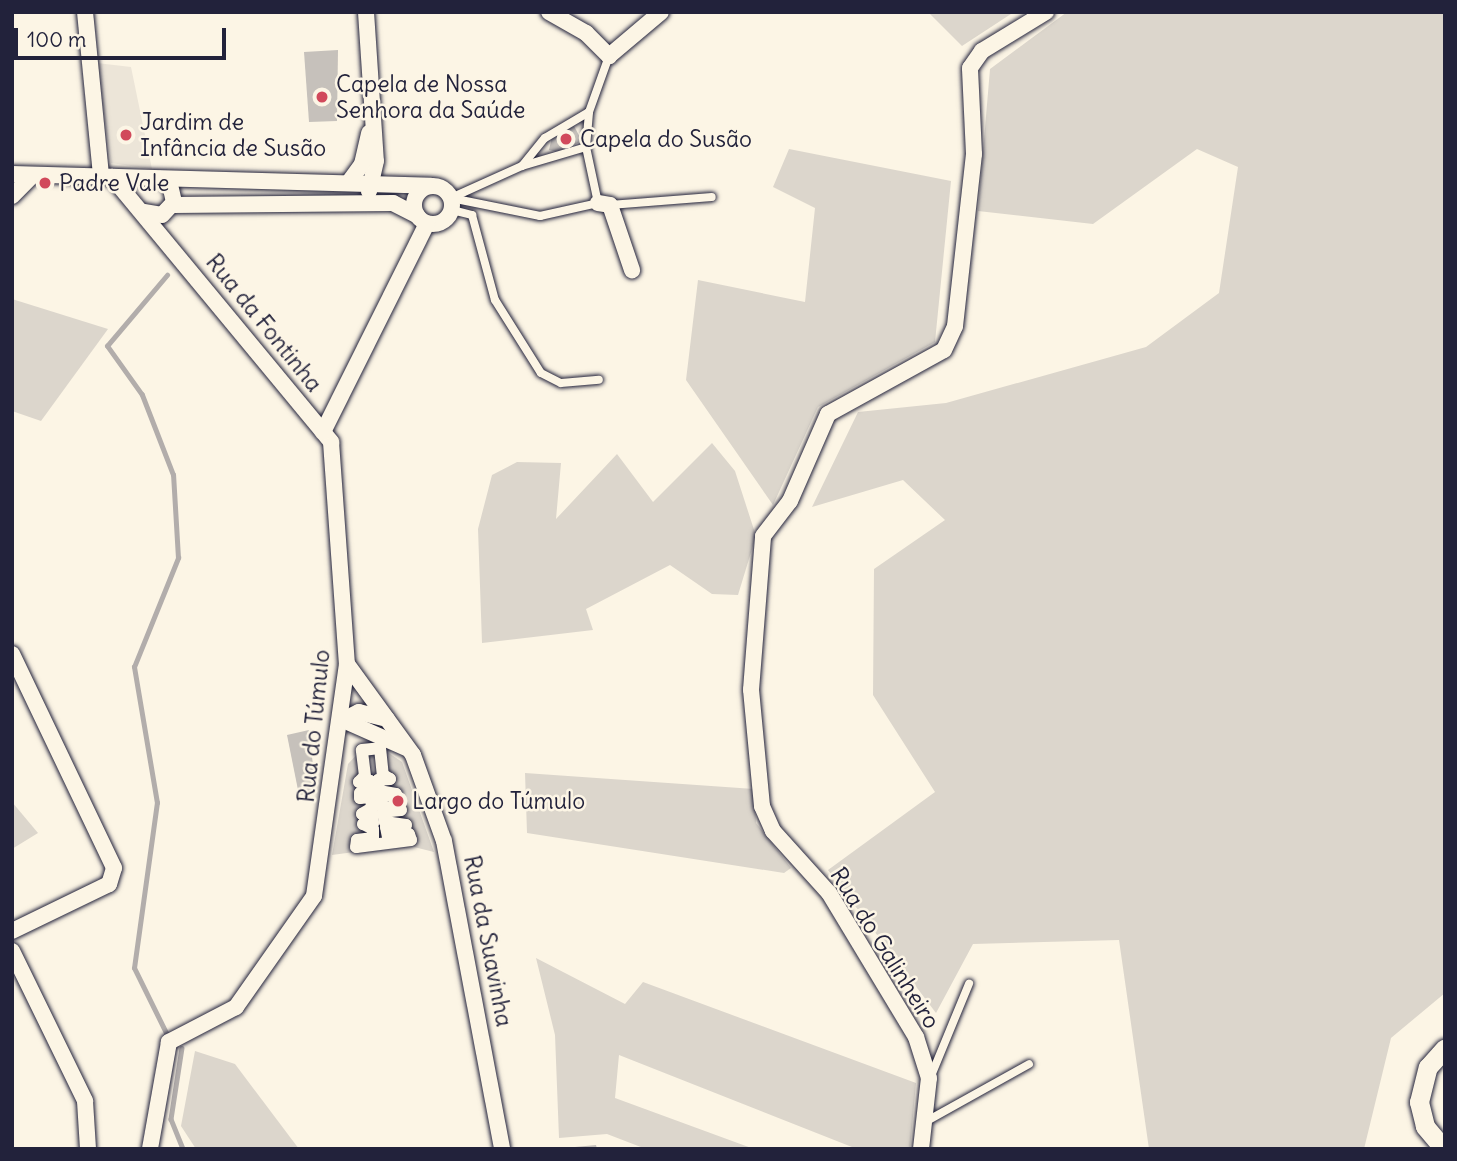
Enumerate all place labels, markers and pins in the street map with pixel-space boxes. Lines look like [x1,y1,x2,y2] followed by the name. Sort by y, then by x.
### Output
[336,70,526,124] place label: Capela de Nossa Senhora da Saúde
[314,89,330,105] marker: Capela de Nossa Senhora da Saúde
[140,108,326,162] place label: Jardim de Infância de Susão
[580,125,752,153] place label: Capela do Susão
[118,127,134,143] marker: Jardim de Infância de Susão
[558,131,574,147] marker: Capela do Susão
[59,169,170,197] place label: Padre Vale
[37,175,53,191] marker: Padre Vale
[412,787,585,815] place label: Largo do Túmulo
[390,793,406,809] marker: Largo do Túmulo

